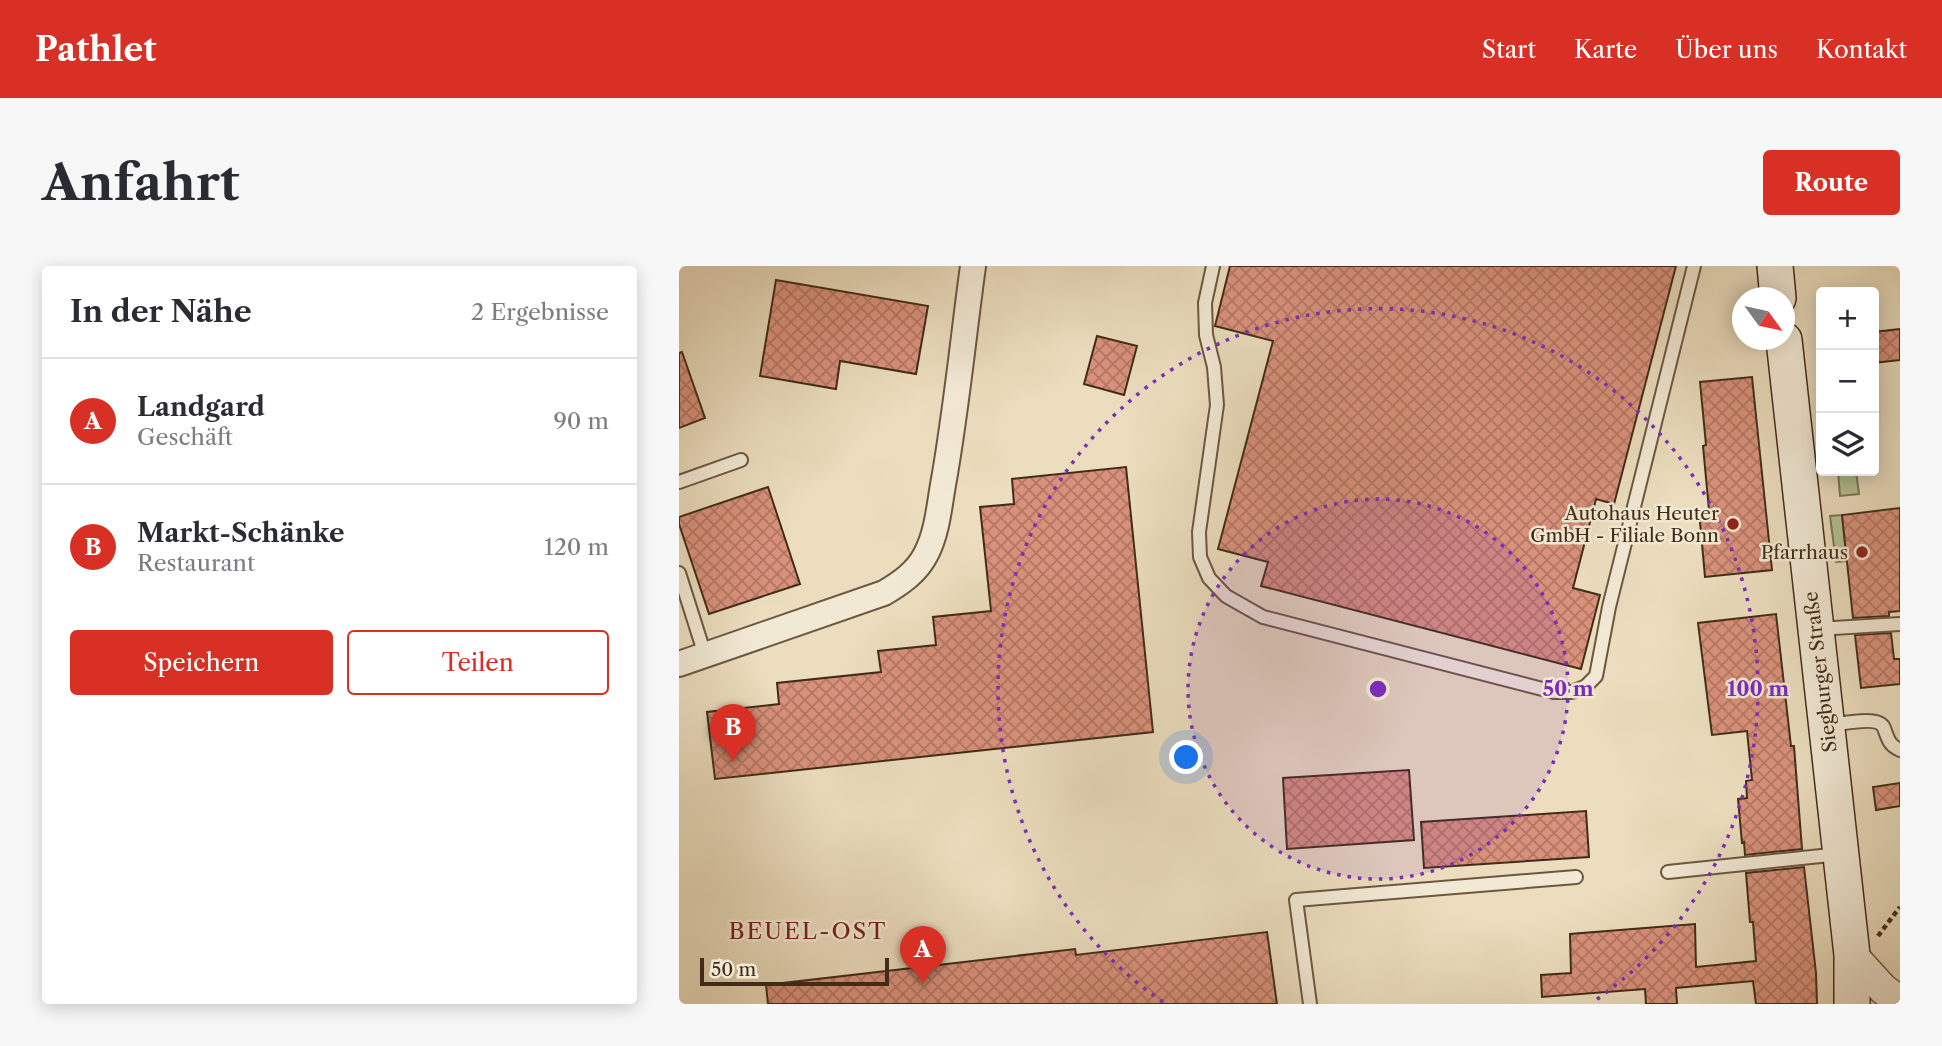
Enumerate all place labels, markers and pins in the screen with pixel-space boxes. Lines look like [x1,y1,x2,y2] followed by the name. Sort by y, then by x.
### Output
[1530,502,1719,547] place label: Autohaus Heuter GmbH - Filiale Bonn
[1725,516,1741,532] marker: Autohaus Heuter GmbH - Filiale Bonn
[1761,541,1848,564] place label: Pfarrhaus
[1854,544,1870,560] marker: Pfarrhaus
[1366,677,1390,701] centre of rings
[710,704,756,762] pin: B
[900,926,946,984] pin: A

